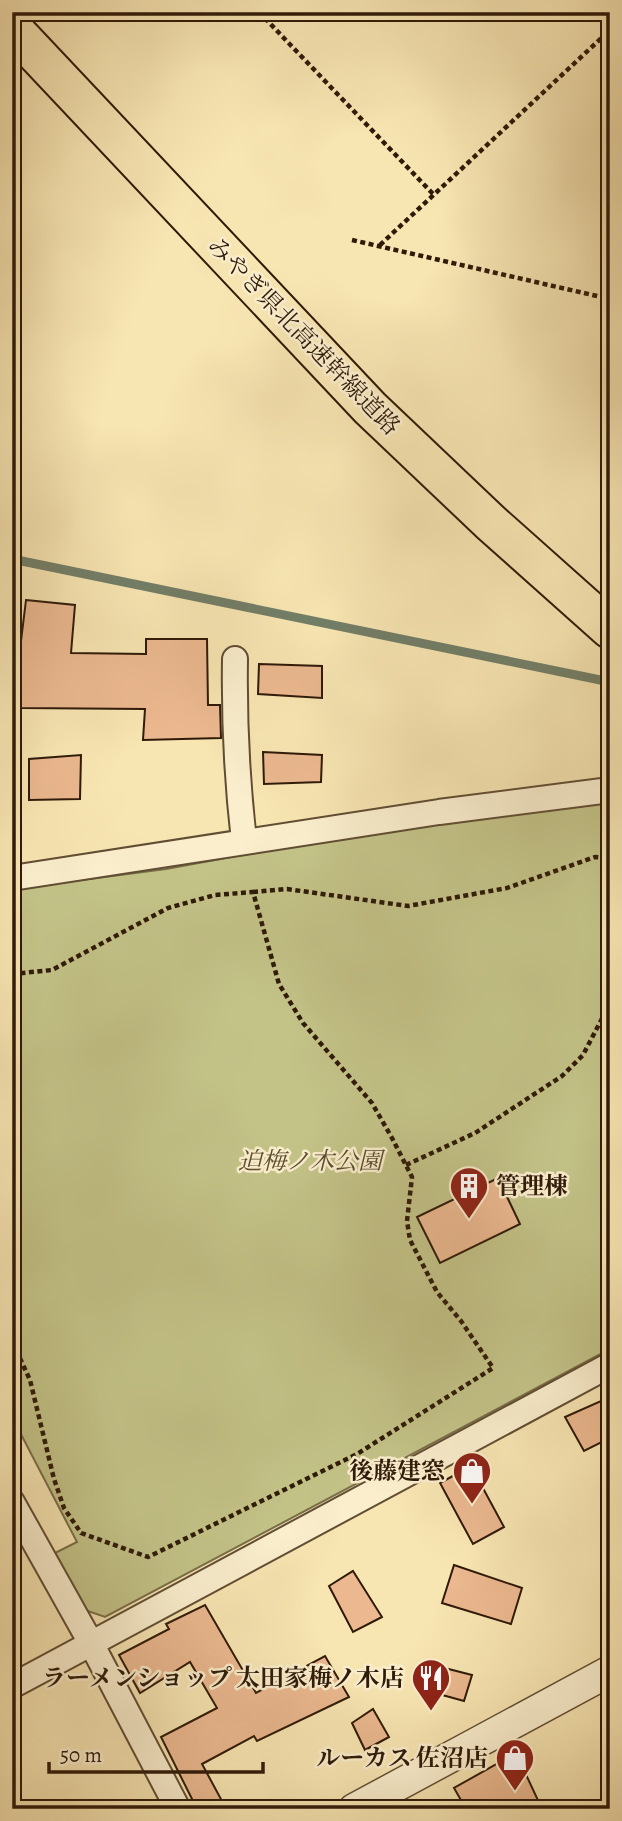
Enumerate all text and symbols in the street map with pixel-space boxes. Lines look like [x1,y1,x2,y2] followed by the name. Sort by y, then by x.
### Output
[201,230,407,442] street label: みやぎ県北高速幹線道路
[238,1145,386,1177] park label: 迫梅ノ木公園
[448,1165,490,1220] building icon: 管理棟
[496,1170,568,1202] place label: 管理棟
[451,1450,493,1505] shop icon: 後藤建窓
[349,1455,445,1487] place label: 後藤建窓
[410,1657,452,1712] restaurant icon: ラーメンショップ 太田家梅ノ木店
[42,1662,404,1694] place label: ラーメンショップ 太田家梅ノ木店
[49,1730,262,1774] scale bar
[494,1737,536,1792] shop icon: ルーカス 佐沼店
[60,1741,102,1769] text: 50 m
[316,1742,488,1774] place label: ルーカス 佐沼店

